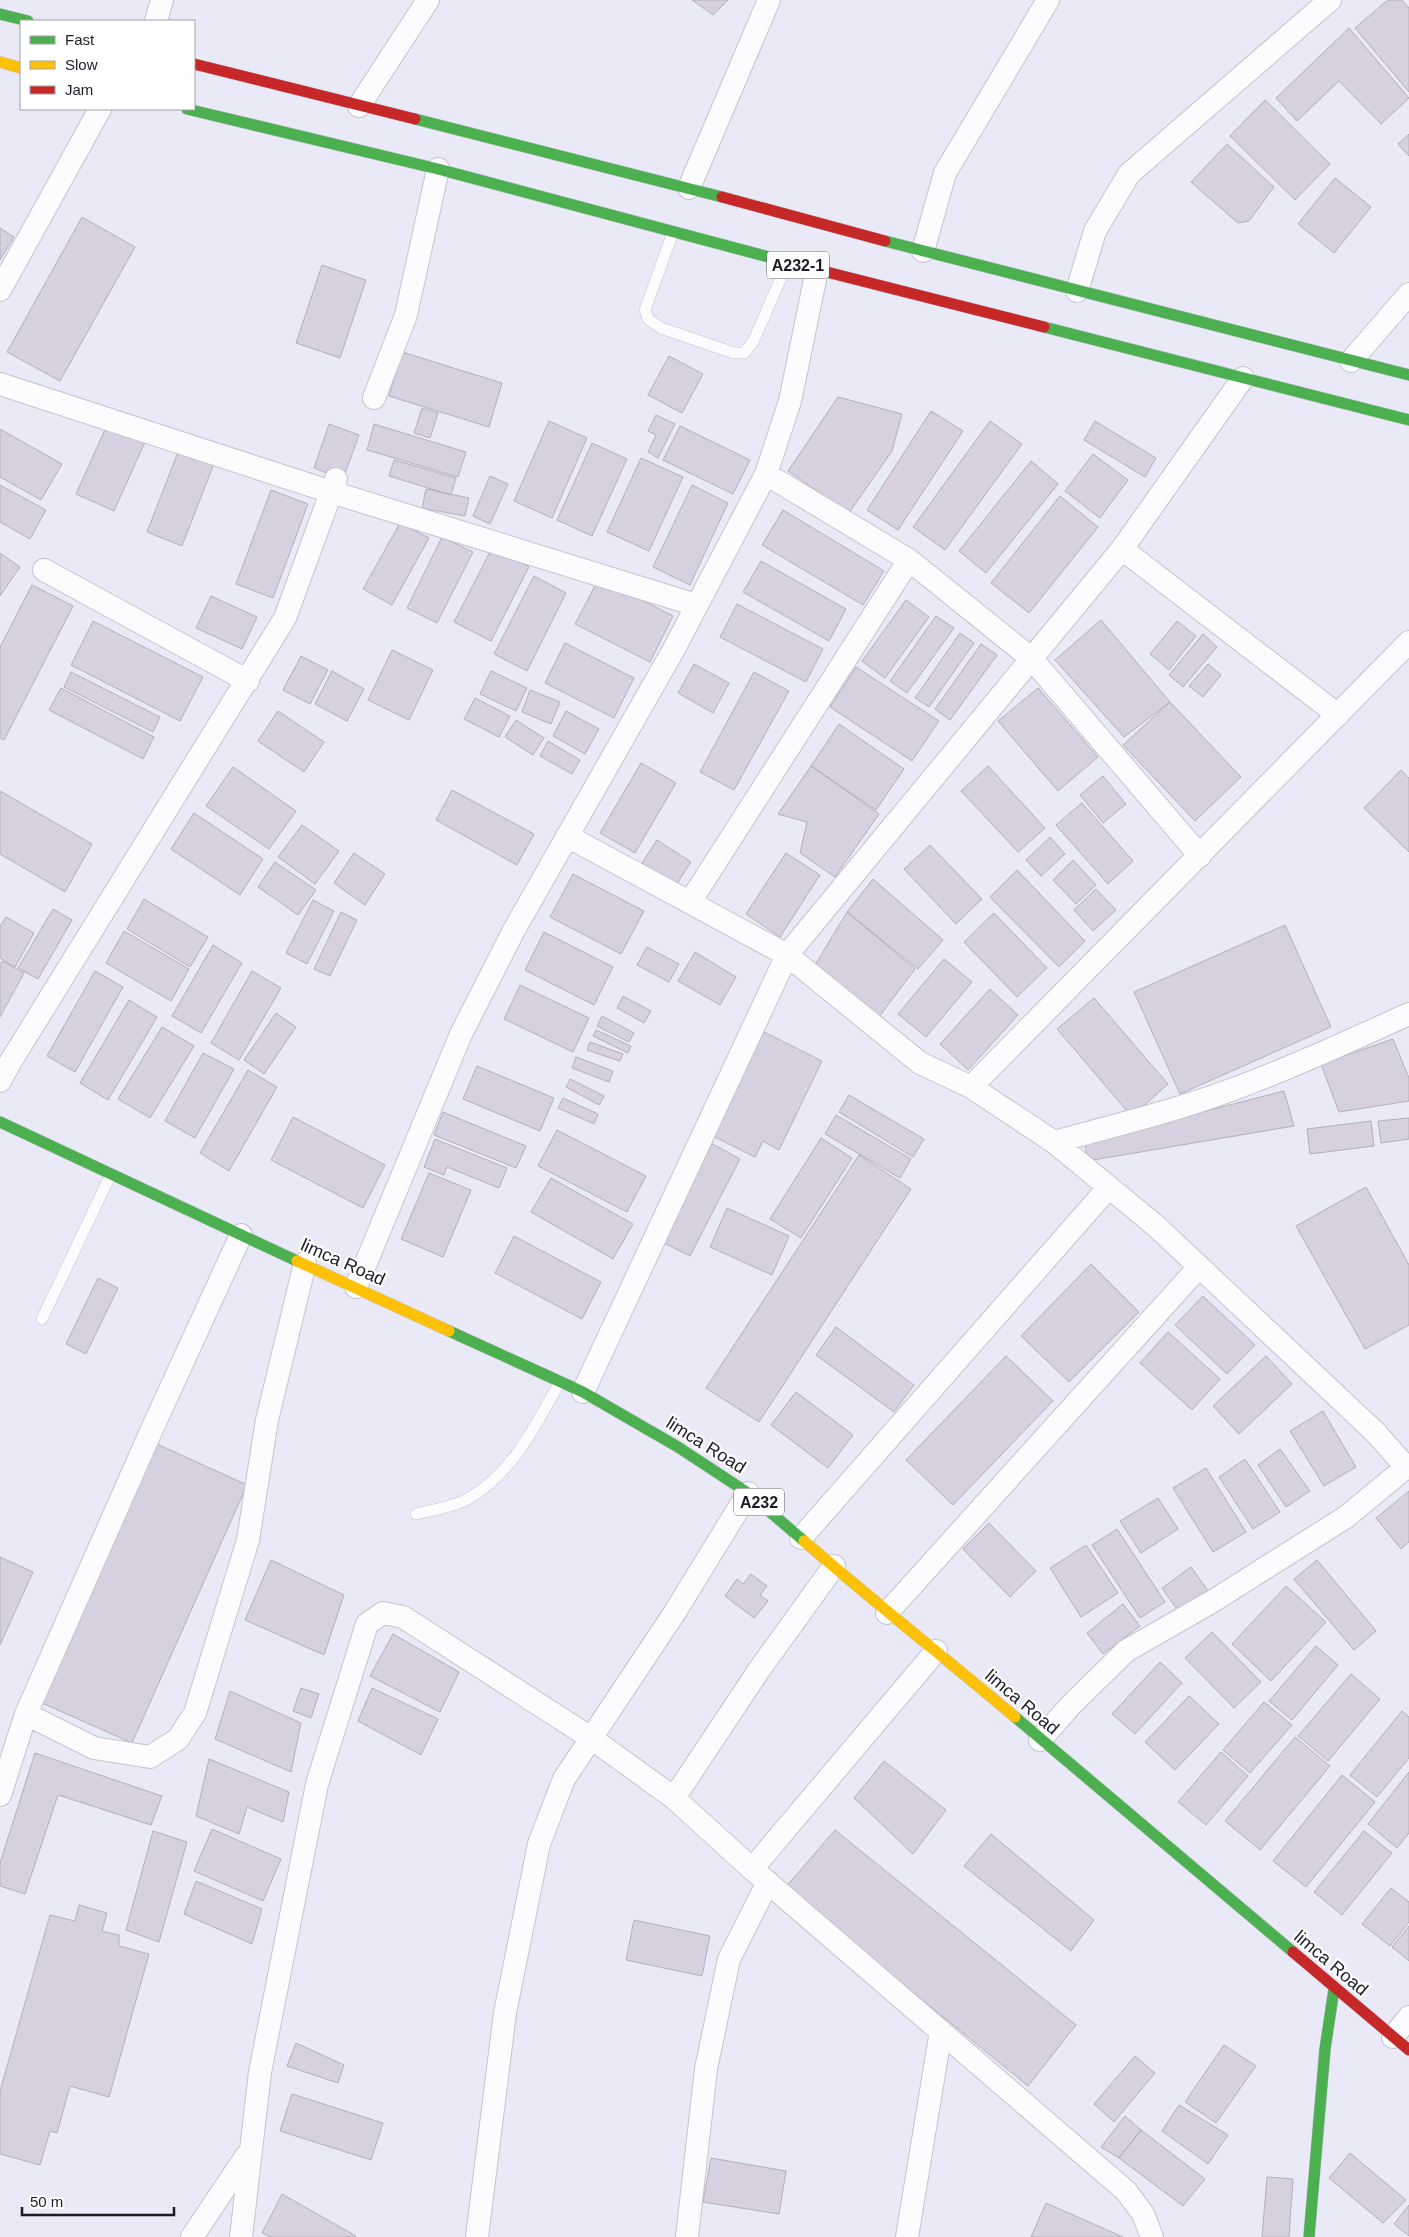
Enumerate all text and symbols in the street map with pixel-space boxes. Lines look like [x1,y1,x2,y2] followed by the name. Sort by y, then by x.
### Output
[20,20,195,110] legend
[65,31,95,48] text: Fast
[65,56,98,73] text: Slow
[65,81,93,98] text: Jam
[767,252,829,278] road number: A232-1
[298,1235,388,1289] street label: limca Road
[663,1413,749,1477] street label: limca Road
[734,1488,784,1515] road number: A232
[981,1665,1063,1739] street label: limca Road
[1290,1926,1372,2000] street label: limca Road
[22,2184,175,2216] scale bar
[30,2193,63,2210] text: 50 m

